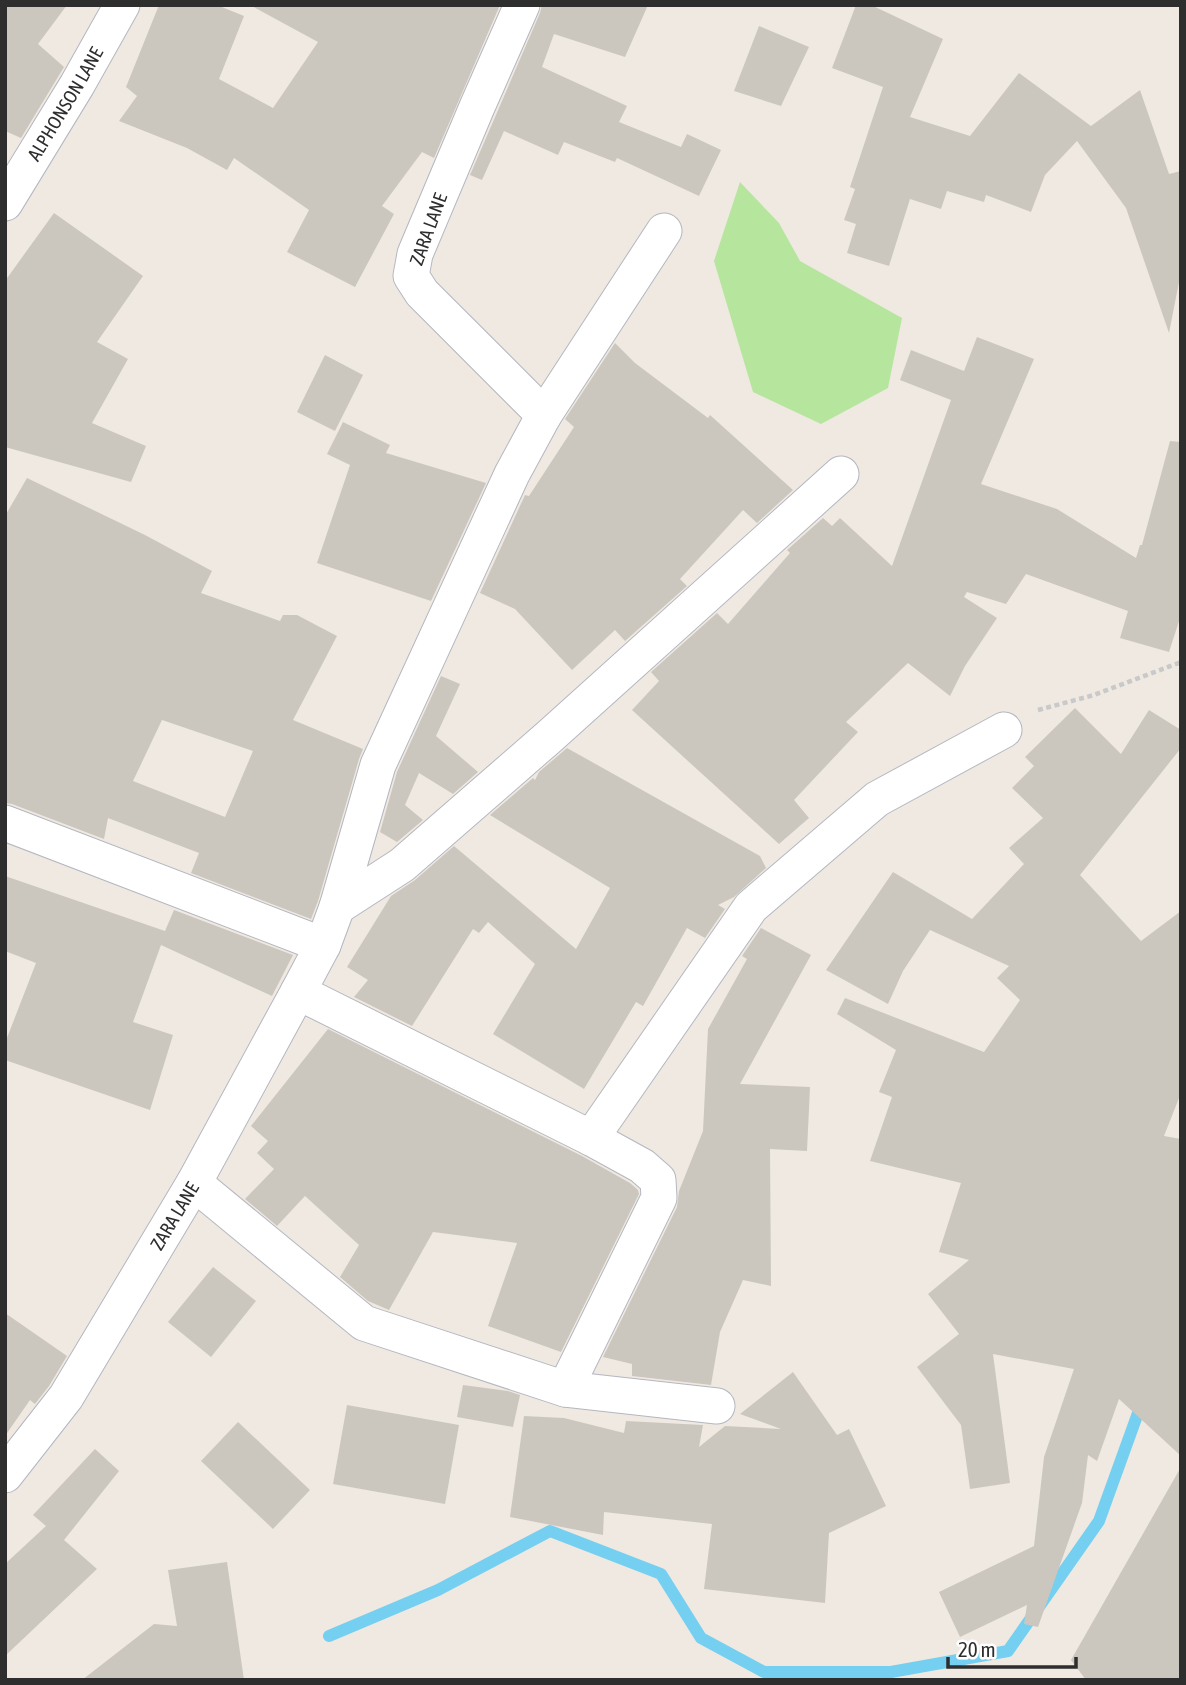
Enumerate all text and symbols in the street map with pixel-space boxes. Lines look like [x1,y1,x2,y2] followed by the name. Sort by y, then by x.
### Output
[23,43,107,164] street label: ALPHONSON LANE
[405,190,451,268] street label: ZARA LANE
[146,1178,203,1254] street label: ZARA LANE
[948,1626,1076,1670] scale bar
[958,1637,996,1661] text: 20 m

